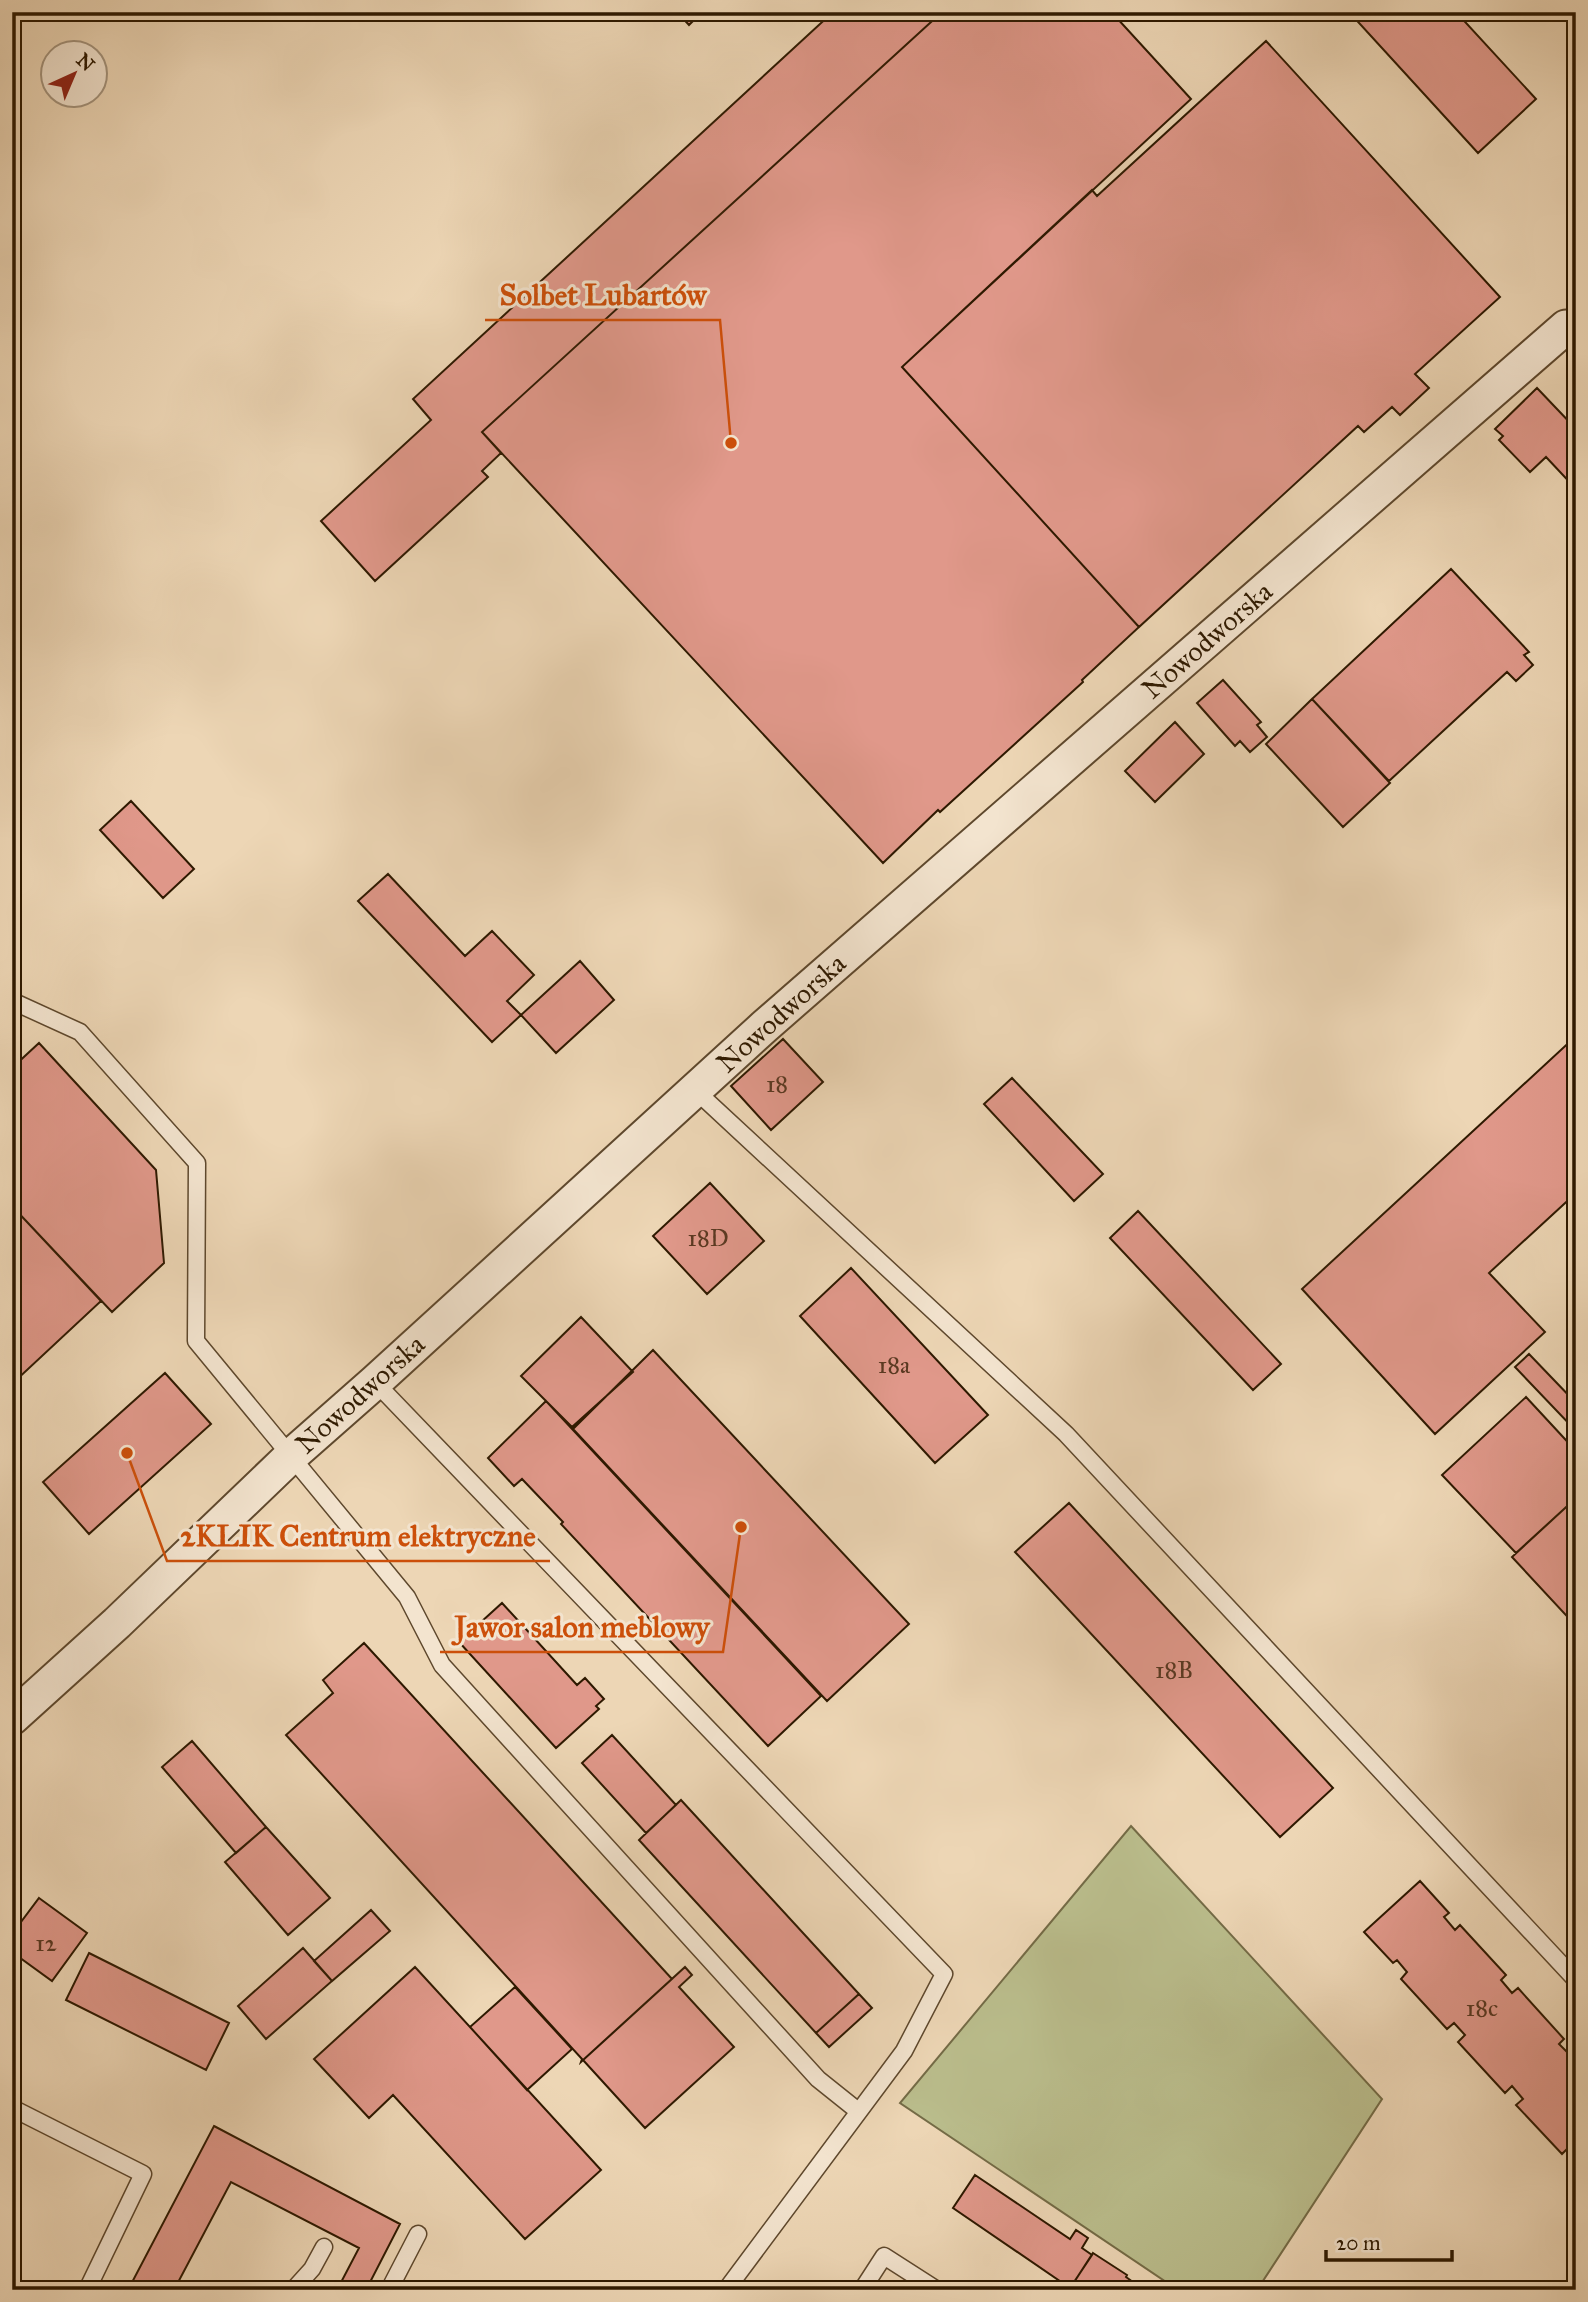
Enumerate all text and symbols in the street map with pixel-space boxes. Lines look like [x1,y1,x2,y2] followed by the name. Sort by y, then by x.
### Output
[38,38,108,108] north arrow
[72,48,99,76] text: N
[485,269,720,320] callout: Solbet Lubartów
[500,277,708,313] text: Solbet Lubartów
[1134,574,1280,706] street label: Nowodworska
[709,946,853,1080] street label: Nowodworska
[766,1069,788,1099] house number: 18
[687,1223,729,1253] house number: 18D
[288,1327,432,1461] street label: Nowodworska
[878,1350,911,1380] house number: 18a
[167,1510,550,1561] callout: 2KLIK Centrum elektryczne
[180,1518,536,1554] text: 2KLIK Centrum elektryczne
[440,1601,723,1652] callout: Jawor salon meblowy
[451,1609,710,1646] text: Jawor salon meblowy
[1155,1655,1193,1685] house number: 18B
[35,1928,57,1958] house number: 12
[1466,1993,1498,2023] house number: 18c
[1326,2218,1452,2262] scale bar
[1336,2230,1381,2256] text: 20 m

